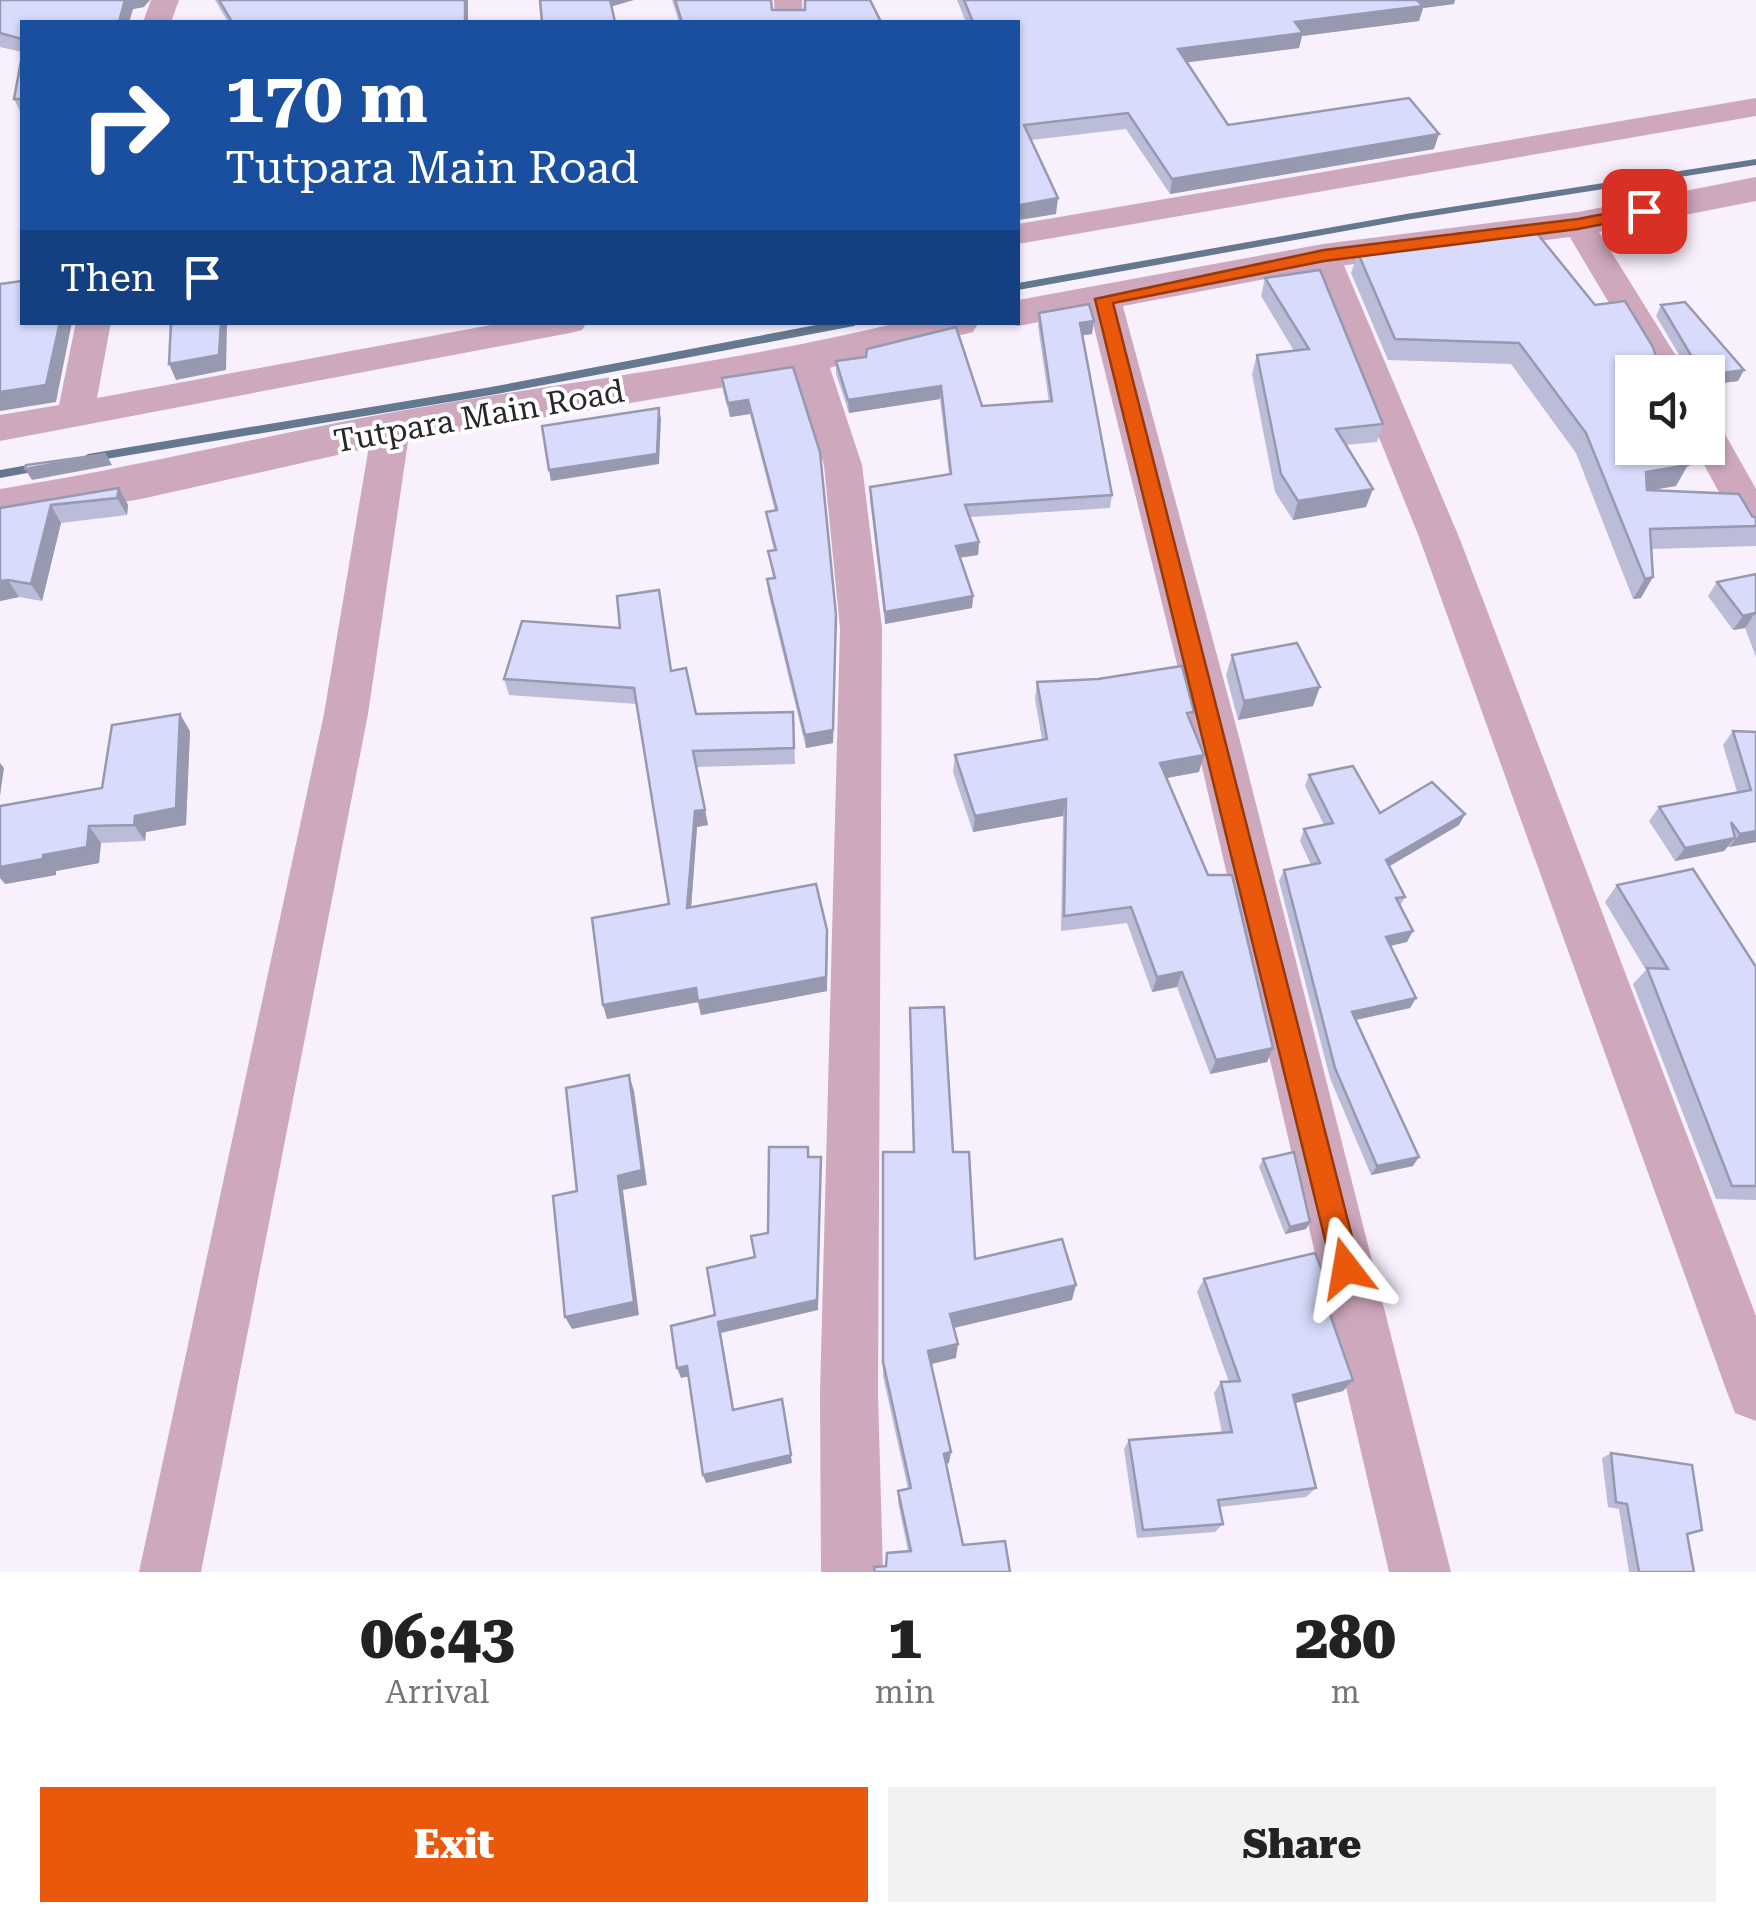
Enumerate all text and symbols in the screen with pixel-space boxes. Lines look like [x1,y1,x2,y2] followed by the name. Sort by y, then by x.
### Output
[225,57,428,139] text: 170 m
[60,60,190,190] icon: right
[225,141,639,194] text: Tutpara Main Road
[1602,169,1687,254] pin
[1617,184,1672,239] icon: arrive
[175,250,230,305] icon: arrive
[60,256,155,300] text: Then
[1615,355,1725,465] map controls
[1615,355,1725,465] button: sound
[331,372,627,460] street label: Tutpara Main Road
[1294,1216,1398,1320] position arrow
[360,1602,515,1673] text: 06:43
[888,1602,922,1673] text: 1
[1295,1602,1396,1673] text: 280
[385,1673,489,1711] text: Arrival
[875,1673,935,1711] text: min
[1331,1673,1360,1711] text: m
[40,1787,868,1902] button: Exit
[888,1787,1716,1902] button: Share

